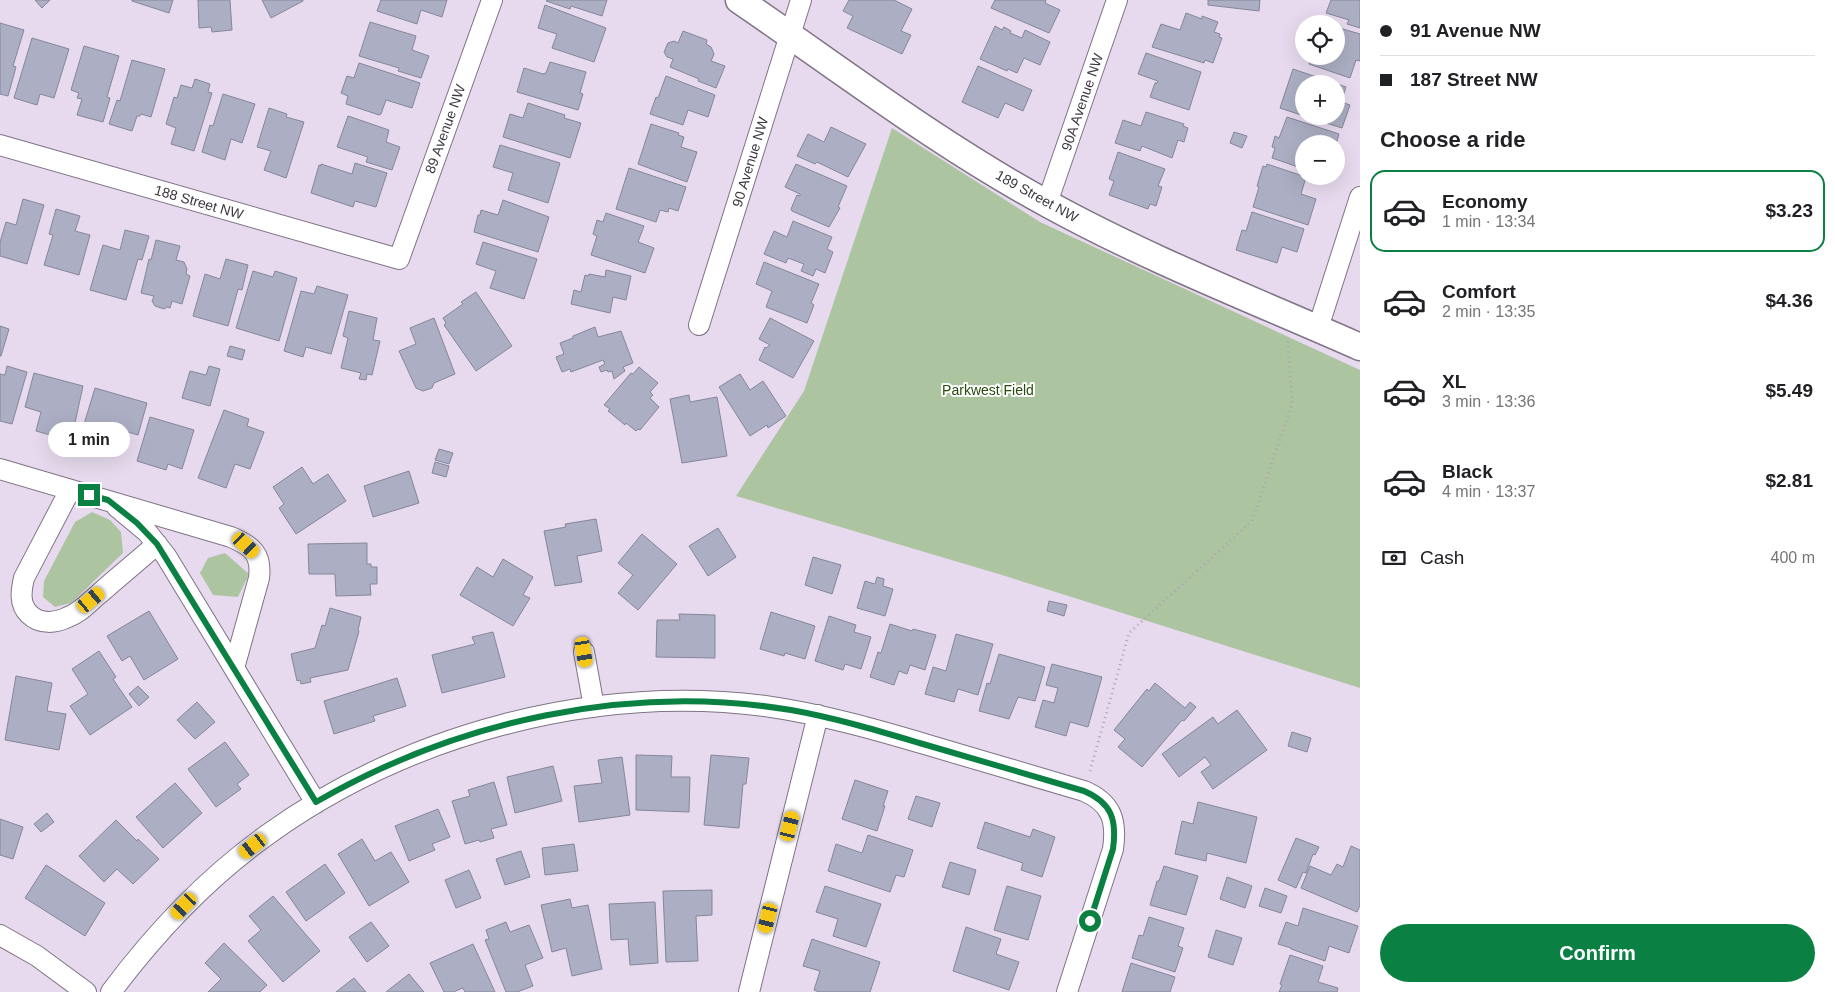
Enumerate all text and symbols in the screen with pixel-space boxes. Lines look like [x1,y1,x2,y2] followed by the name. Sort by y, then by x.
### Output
[1295,15,1345,185] map controls
[1295,15,1345,65] button: locate
[1410,20,1541,41] text: 91 Avenue NW
[1058,51,1106,153] street label: 90A Avenue NW
[1410,69,1538,90] text: 187 Street NW
[1295,75,1345,125] button: +
[422,82,469,175] street label: 89 Avenue NW
[729,114,771,209] street label: 90 Avenue NW
[1380,127,1525,152] text: Choose a ride
[1295,135,1345,185] button: −
[993,167,1082,226] street label: 189 Street NW
[153,182,246,223] street label: 188 Street NW
[1382,189,1427,234] icon: car
[1442,191,1528,212] text: Economy
[1765,200,1813,221] text: $3.23
[1442,213,1535,230] text: 1 min · 13:34
[1382,279,1427,324] icon: car
[1442,281,1516,302] text: Comfort
[1765,290,1813,311] text: $4.36
[1442,303,1535,320] text: 2 min · 13:35
[1382,369,1427,414] icon: car
[1442,371,1466,392] text: XL
[1765,380,1813,401] text: $5.49
[942,382,1034,398] park label: Parkwest Field
[1442,393,1535,410] text: 3 min · 13:36
[48,422,130,458] callout: 1 min
[68,431,110,448] text: 1 min
[1382,459,1427,504] icon: car
[1442,461,1493,482] text: Black
[1765,470,1813,491] text: $2.81
[1442,483,1535,500] text: 4 min · 13:37
[78,484,100,506] route end
[229,529,262,561] car
[1380,544,1408,572] icon: cash
[1420,547,1464,568] text: Cash
[1771,549,1815,566] text: 400 m
[74,585,107,615] car
[574,636,593,668] car
[779,810,800,842] car
[236,831,269,861] car
[168,890,199,922] car
[757,902,778,934] car
[1079,910,1101,932] route start
[1380,924,1815,982] button: Confirm

